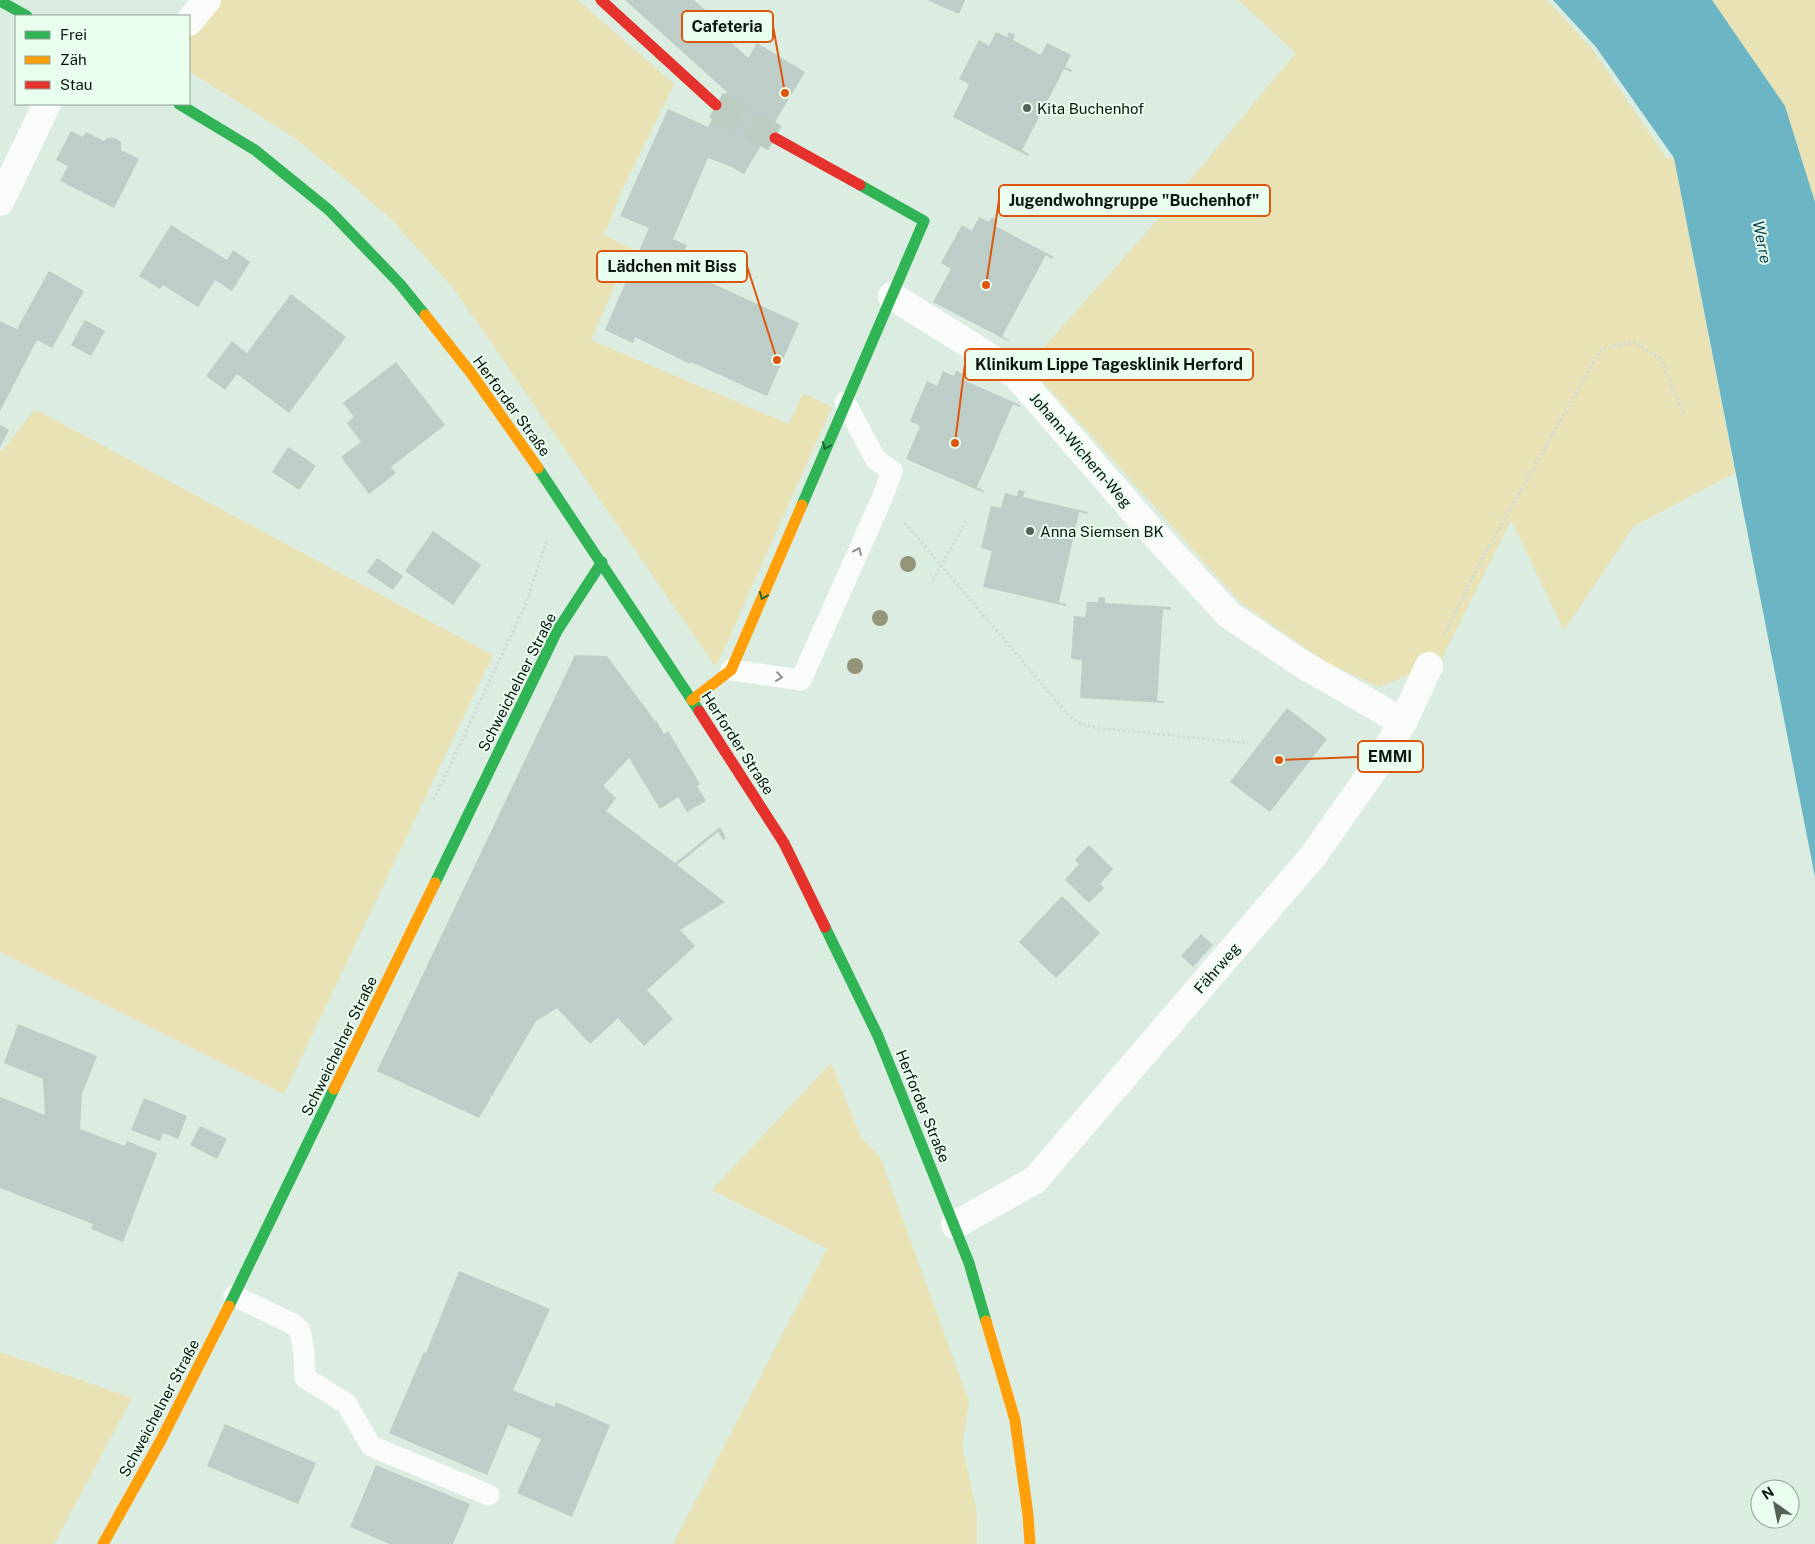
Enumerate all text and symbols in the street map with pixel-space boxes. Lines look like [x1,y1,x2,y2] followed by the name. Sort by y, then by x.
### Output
[682,11,773,42] callout: Cafeteria
[15,15,190,105] legend
[691,17,763,36] text: Cafeteria
[60,26,87,43] text: Frei
[60,51,87,68] text: Zäh
[60,76,93,93] text: Stau
[1037,100,1144,117] place label: Kita Buchenhof
[1021,102,1033,114] marker: Kita Buchenhof
[999,185,1270,216] callout: Jugendwohngruppe "Buchenhof"
[1009,191,1259,210] text: Jugendwohngruppe "Buchenhof"
[1749,219,1775,265] water label: Werre
[597,251,747,282] callout: Lädchen mit Biss
[607,257,737,276] text: Lädchen mit Biss
[965,349,1253,380] callout: Klinikum Lippe Tagesklinik Herford
[470,353,554,459] street label: Herforder Straße
[975,355,1243,374] text: Klinikum Lippe Tagesklinik Herford
[1026,389,1136,511] street label: Johann-Wichern-Weg
[822,441,833,450] one-way arrow
[1040,523,1164,540] place label: Anna Siemsen BK
[1024,525,1036,537] marker: Anna Siemsen BK
[852,547,862,556] one-way arrow
[758,591,769,600] one-way arrow
[475,610,559,754] street label: Schweichelner Straße
[775,671,784,681] one-way arrow
[698,688,778,798] street label: Herforder Straße
[1358,741,1423,772] callout: EMMI
[1368,747,1412,766] text: EMMI
[1191,939,1243,997] street label: Fährweg
[298,973,380,1119] street label: Schweichelner Straße
[893,1047,953,1165] street label: Herforder Straße
[115,1336,203,1480] street label: Schweichelner Straße
[1750,1479,1800,1529] north arrow
[1759,1483,1777,1503] text: N

